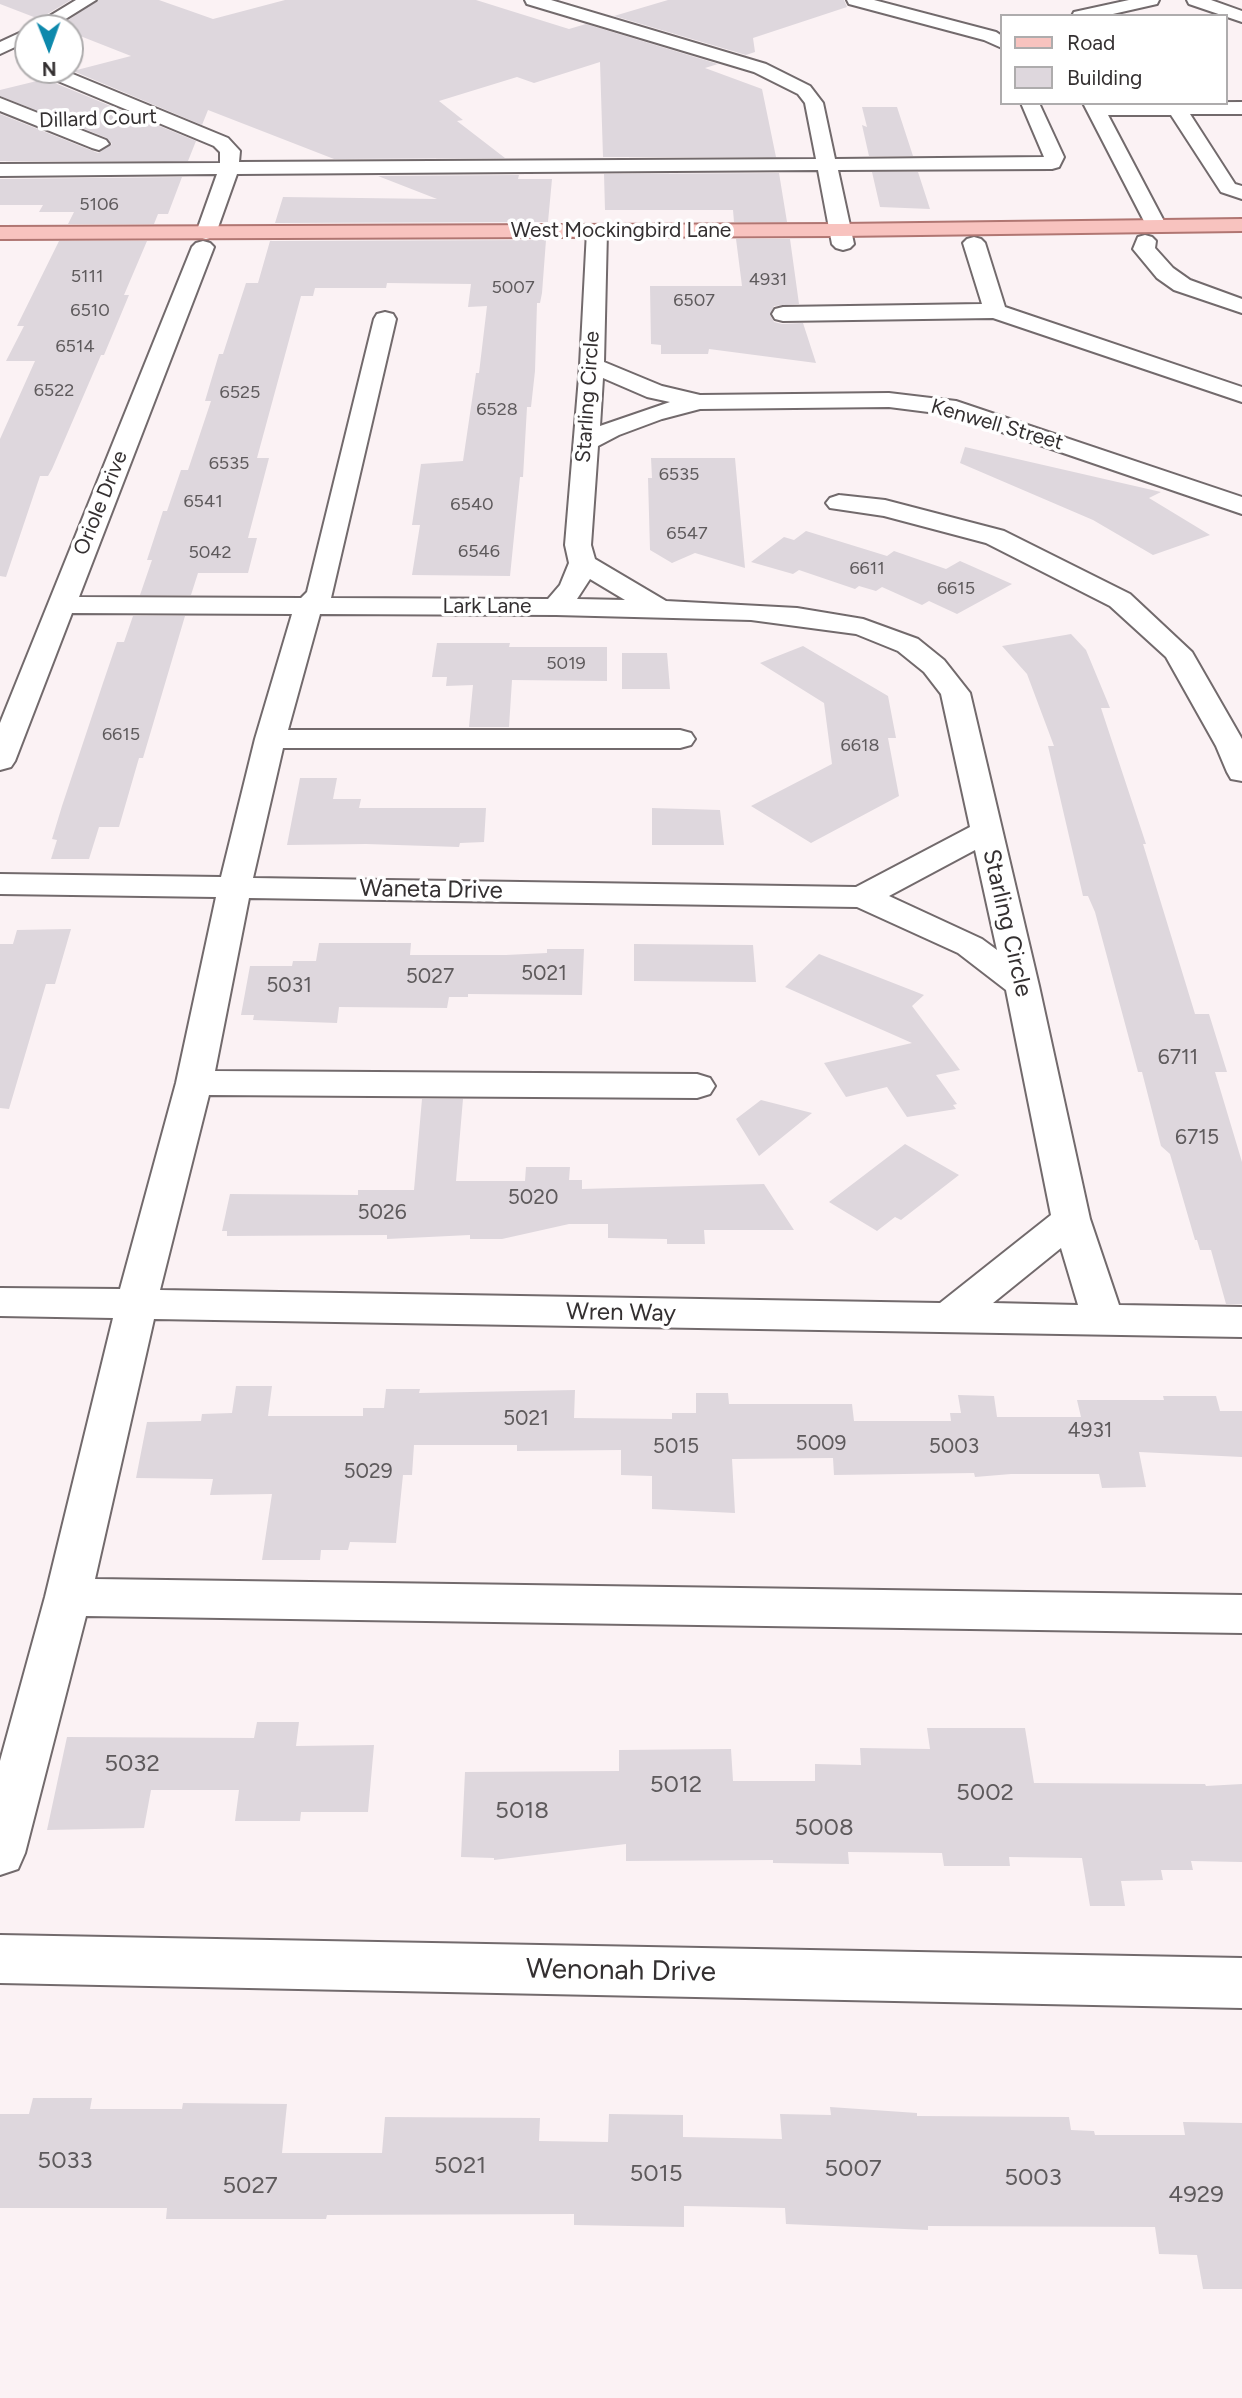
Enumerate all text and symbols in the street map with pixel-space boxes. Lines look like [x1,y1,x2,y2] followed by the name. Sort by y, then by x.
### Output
[14,14,84,84] north arrow
[1000,14,1228,105] legend
[1067,30,1115,55] text: Road
[42,57,57,80] text: N
[1067,65,1142,90] text: Building
[39,104,157,134] street label: Dillard Court
[79,194,119,216] house number: 5106
[511,218,731,244] street label: West Mockingbird Lane
[71,266,103,288] house number: 5111
[749,269,787,291] house number: 4931
[491,277,535,299] house number: 5007
[673,290,715,312] house number: 6507
[70,300,110,322] house number: 6510
[571,330,605,464] street label: Starling Circle
[55,336,95,358] house number: 6514
[34,380,74,402] house number: 6522
[220,382,260,404] house number: 6525
[928,394,1066,456] street label: Kenwell Street
[476,399,518,421] house number: 6528
[69,447,133,559] street label: Oriole Drive
[209,453,249,475] house number: 6535
[659,464,699,486] house number: 6535
[183,491,223,513] house number: 6541
[450,494,494,516] house number: 6540
[666,523,708,545] house number: 6547
[458,541,500,563] house number: 6546
[188,542,232,564] house number: 5042
[849,558,885,580] house number: 6611
[937,578,975,600] house number: 6615
[443,594,531,620] street label: Lark Lane
[546,653,586,675] house number: 5019
[102,724,140,746] house number: 6615
[841,735,879,757] house number: 6618
[976,846,1038,1000] street label: Starling Circle
[359,874,503,906] street label: Waneta Drive
[521,961,567,987] house number: 5021
[406,964,454,990] house number: 5027
[266,973,312,999] house number: 5031
[1158,1045,1198,1071] house number: 6711
[1175,1125,1219,1151] house number: 6715
[508,1185,558,1211] house number: 5020
[357,1200,407,1226] house number: 5026
[566,1298,676,1328] street label: Wren Way
[503,1406,549,1432] house number: 5021
[1067,1418,1113,1444] house number: 4931
[796,1431,846,1457] house number: 5009
[653,1434,699,1460] house number: 5015
[929,1434,979,1460] house number: 5003
[343,1459,393,1485] house number: 5029
[104,1750,160,1778] house number: 5032
[650,1771,702,1799] house number: 5012
[956,1779,1014,1807] house number: 5002
[495,1797,549,1825] house number: 5018
[794,1814,854,1842] house number: 5008
[526,1953,716,1989] street label: Wenonah Drive
[37,2147,93,2175] house number: 5033
[434,2152,486,2180] house number: 5021
[824,2155,882,2183] house number: 5007
[630,2160,682,2188] house number: 5015
[1004,2164,1062,2192] house number: 5003
[222,2172,278,2200] house number: 5027
[1168,2181,1224,2209] house number: 4929

